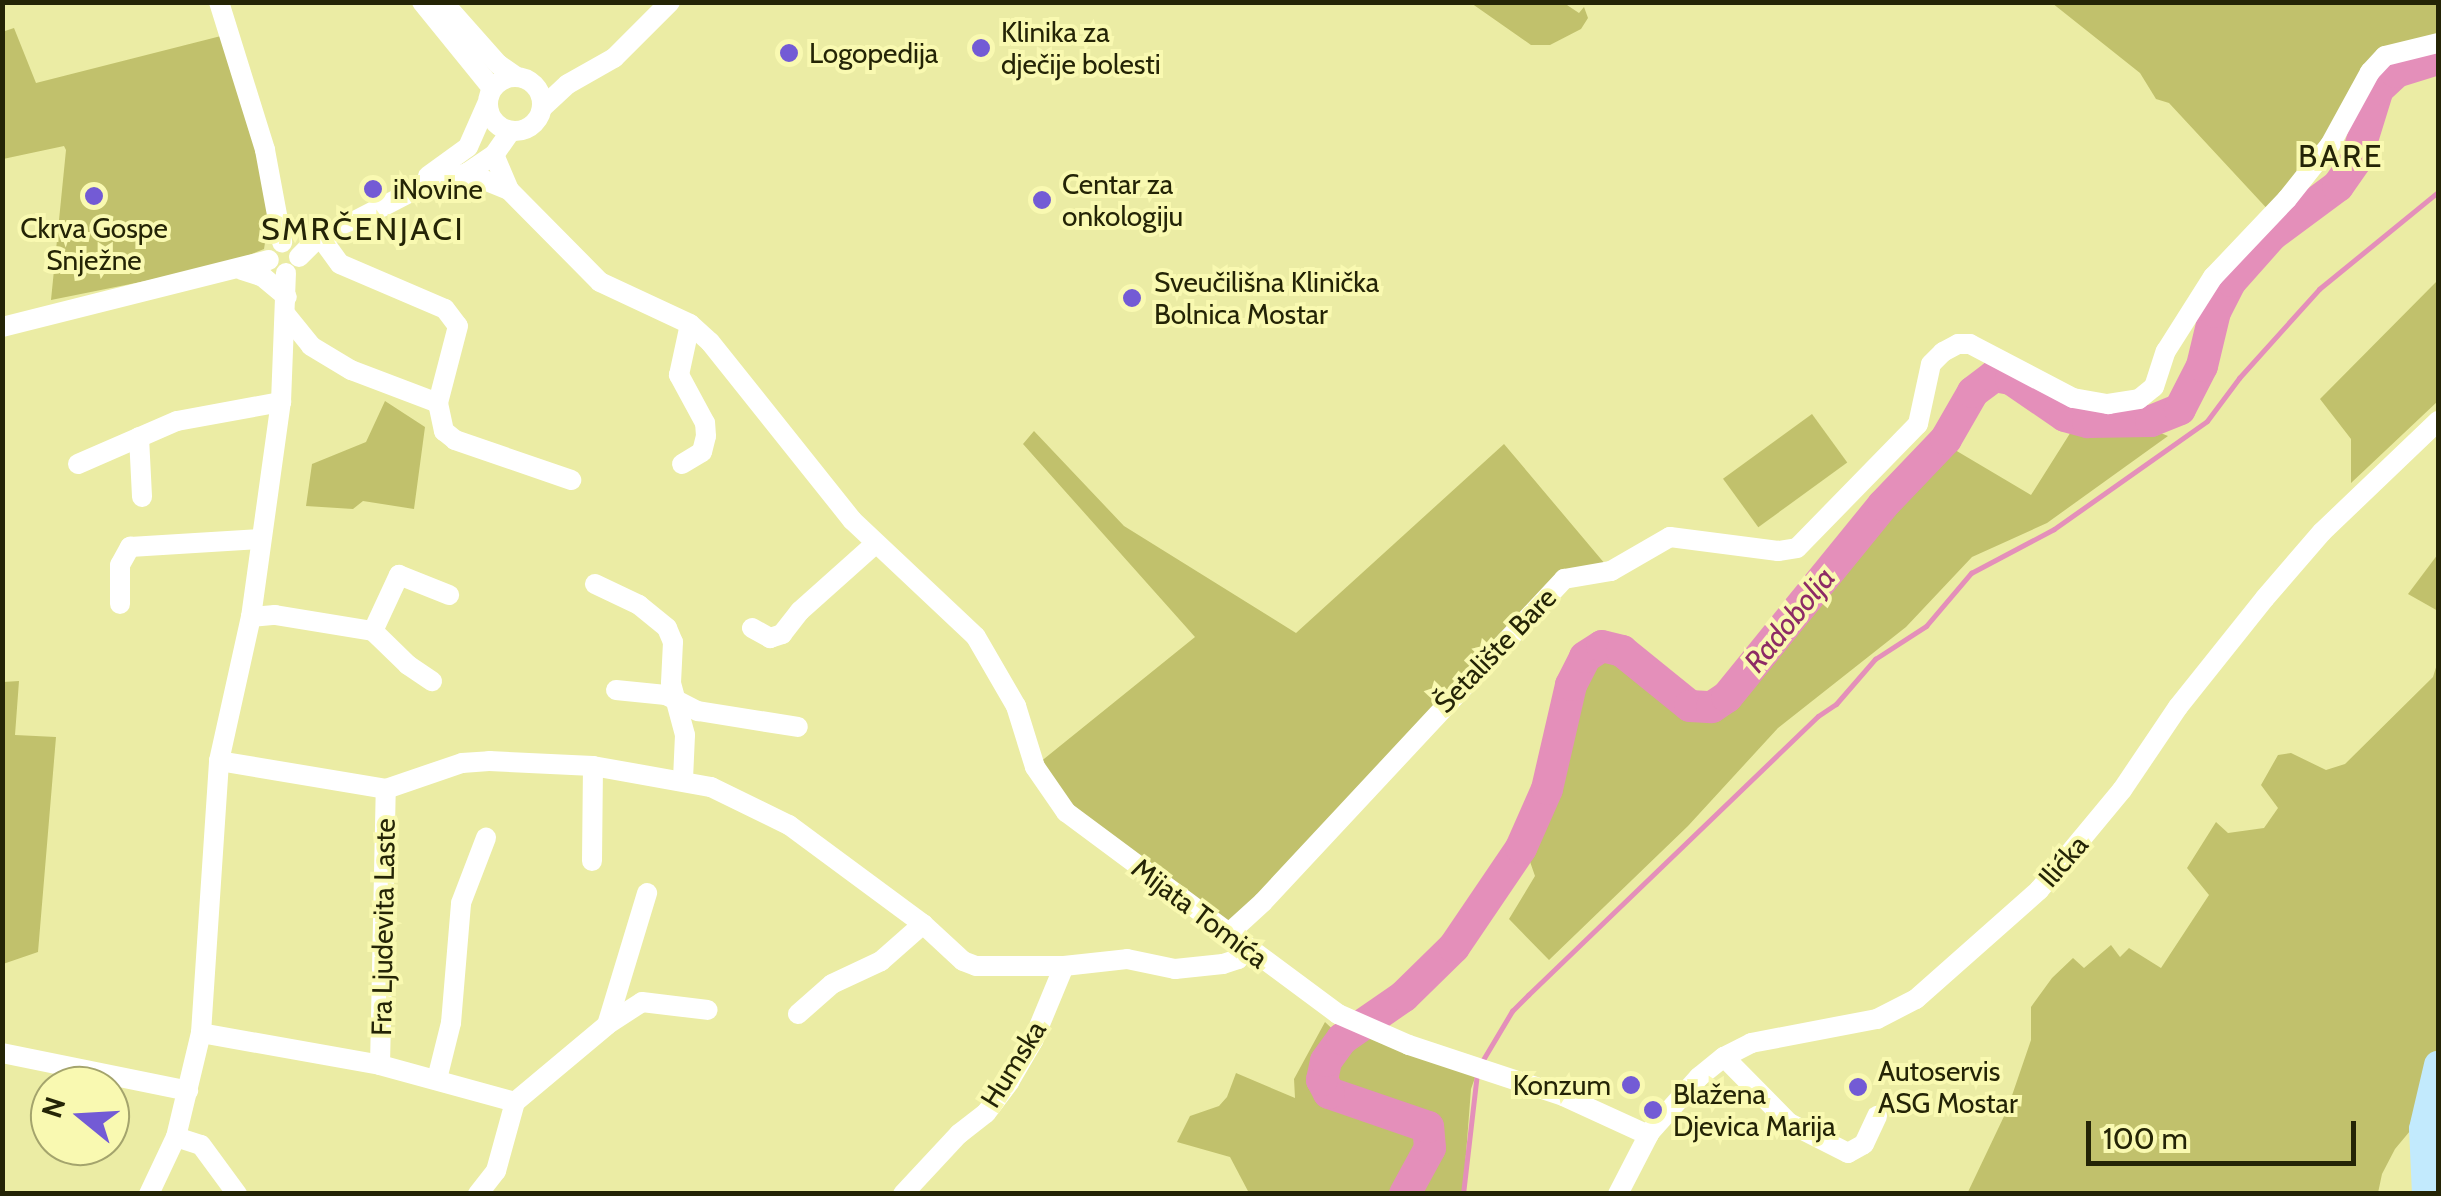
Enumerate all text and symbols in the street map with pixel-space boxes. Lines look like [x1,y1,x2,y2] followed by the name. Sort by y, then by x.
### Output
[1001,15,1161,81] place label: Klinika za dječije bolesti
[809,36,938,70] place label: Logopedija
[970,37,992,59] marker: Klinika za dječije bolesti
[778,42,800,64] marker: Logopedija
[2298,137,2384,175] district label: BARE
[1062,167,1183,233] place label: Centar za onkologiju
[393,172,483,206] place label: iNovine
[362,178,384,200] marker: iNovine
[83,185,105,207] marker: Ckrva Gospe Snježne
[1031,189,1053,211] marker: Centar za onkologiju
[261,210,465,248] district label: SMRČENJACI
[20,211,168,277] place label: Ckrva Gospe Snježne
[1154,265,1379,331] place label: Sveučilišna Klinička Bolnica Mostar
[1119,285,1145,311] marker: Sveučilišna Klinička Bolnica Mostar
[1737,560,1843,680] water label: Radobolja
[1427,581,1563,719] street label: Šetalište Bare
[364,818,402,1036] street label: Fra Ljudevita Laste
[2031,828,2095,894] street label: Ilićka
[1125,851,1275,975] street label: Mijata Tomića
[973,1014,1053,1114] street label: Humska
[1878,1054,2018,1120] place label: Autoservis ASG Mostar
[30,1066,130,1166] north arrow
[1513,1068,1611,1102] place label: Konzum
[1620,1074,1642,1096] marker: Konzum
[1847,1076,1869,1098] marker: Autoservis ASG Mostar
[1673,1077,1836,1143] place label: Blažena Djevica Marija
[34,1093,73,1122] text: N
[1642,1099,1664,1121] marker: Blažena Djevica Marija
[2091,1101,2361,1163] scale bar
[2103,1120,2188,1157] text: 100 m

